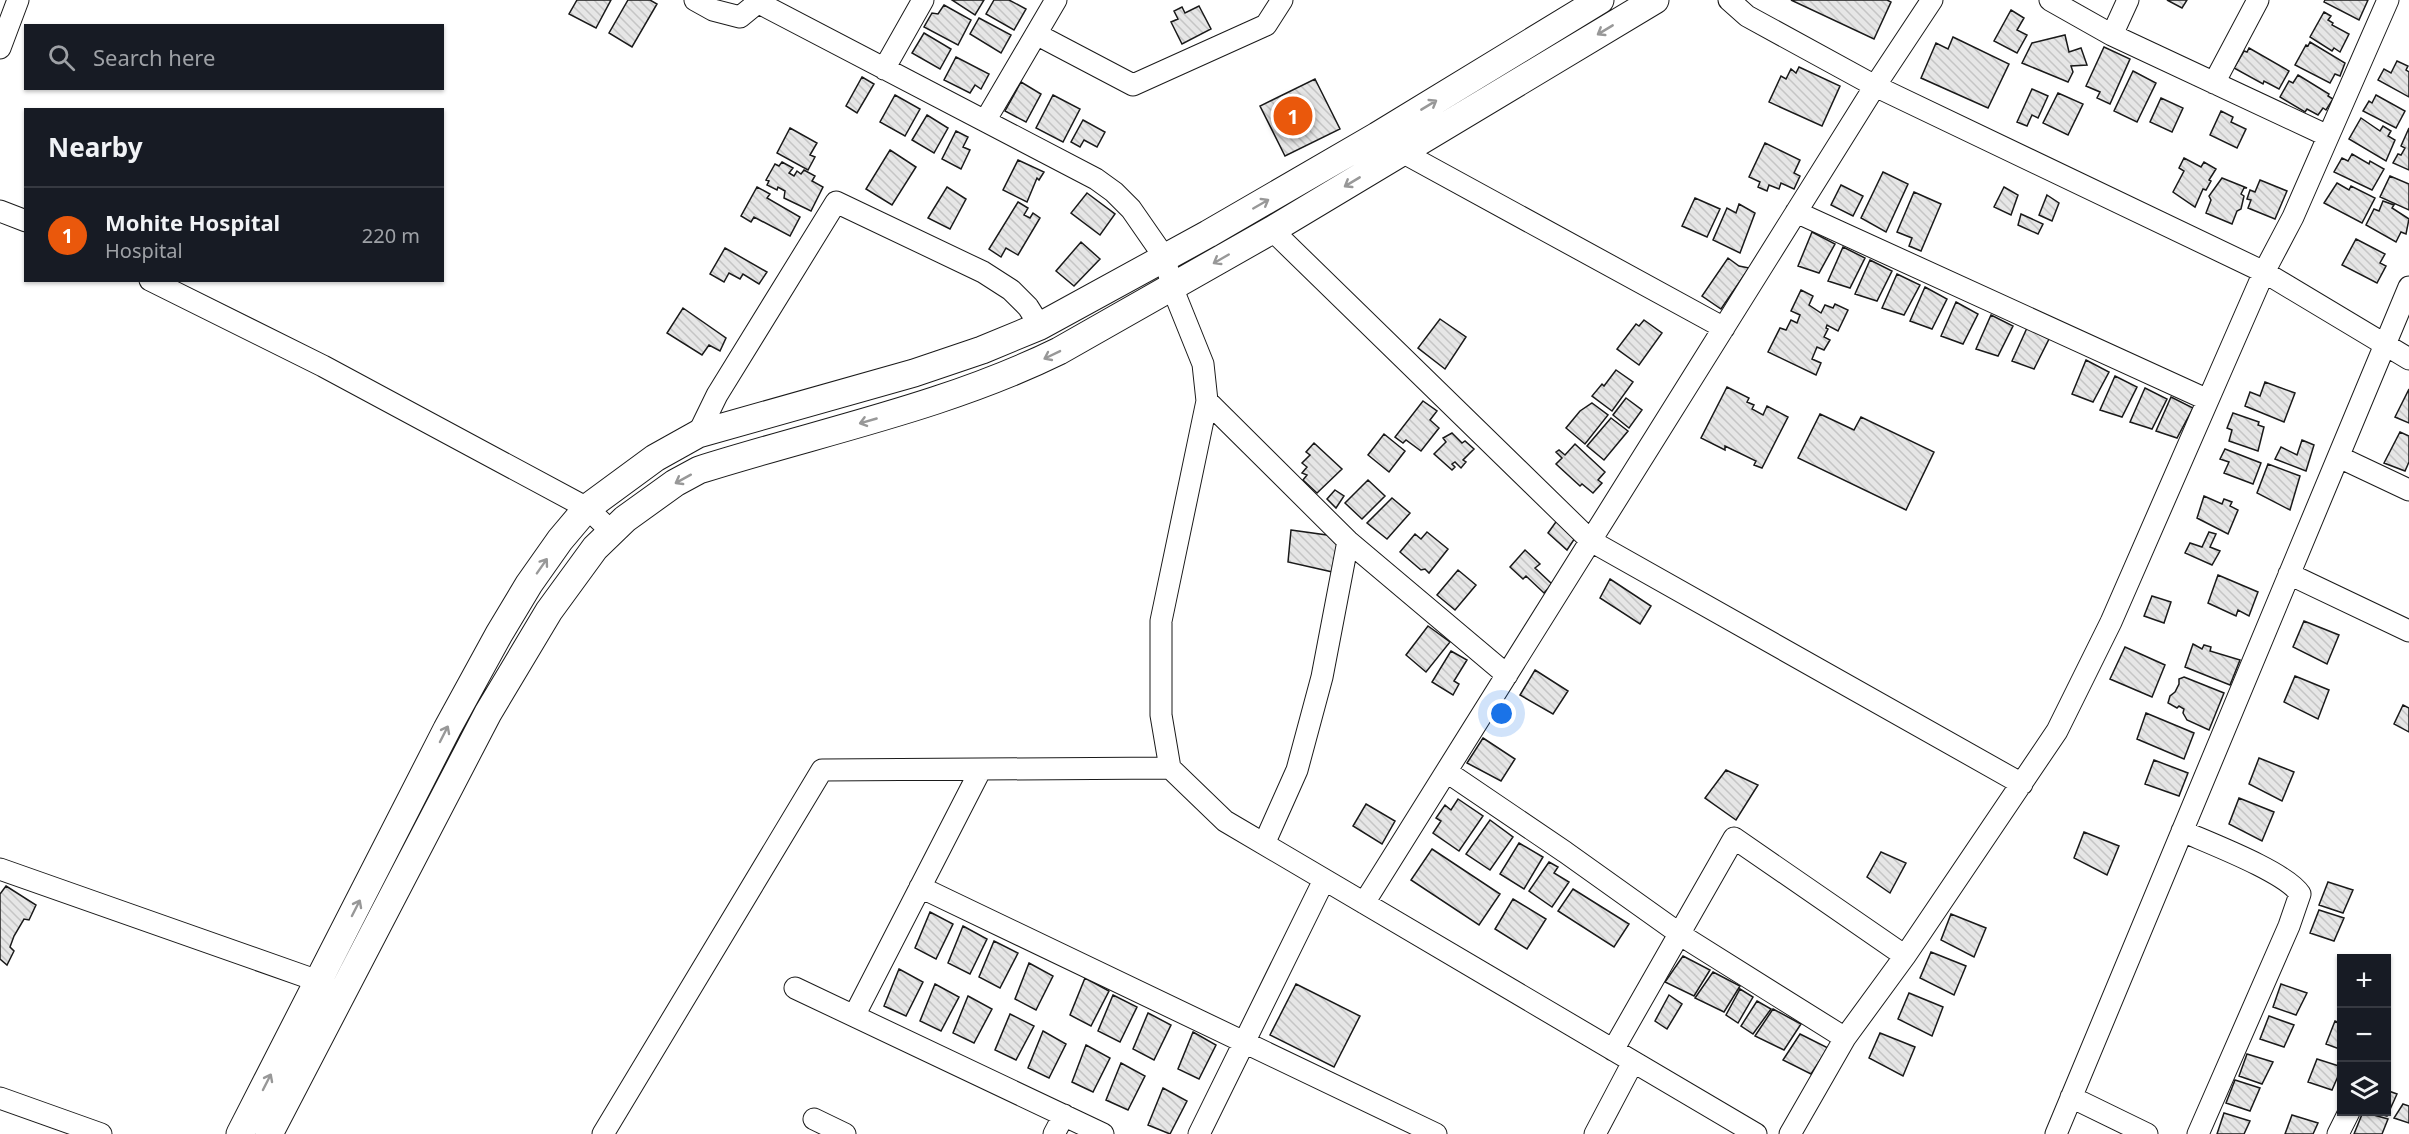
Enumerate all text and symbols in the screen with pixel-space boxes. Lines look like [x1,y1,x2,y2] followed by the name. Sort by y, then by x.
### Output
[24,24,444,90] search box
[1597,25,1614,37] one-way arrow
[45,41,78,74] icon: search
[93,42,215,72] text: Search here
[1274,94,1312,138] pin: 1
[1420,98,1437,110] one-way arrow
[48,129,143,165] text: Nearby
[1344,177,1361,189] one-way arrow
[1252,198,1269,210] one-way arrow
[105,207,280,237] text: Mohite Hospital
[62,222,73,249] text: 1
[362,222,420,249] text: 220 m
[105,237,183,264] text: Hospital
[1213,253,1230,265] one-way arrow
[1043,350,1061,361] one-way arrow
[859,415,878,427] one-way arrow
[674,474,692,485] one-way arrow
[536,558,548,574] one-way arrow
[1487,699,1516,728] your location
[439,726,450,744] one-way arrow
[350,899,362,917] one-way arrow
[2337,954,2391,1116] map controls
[2337,954,2391,1008] button: +
[2337,1008,2391,1062] button: −
[2337,1062,2391,1116] button: layers
[261,1074,273,1091] one-way arrow

